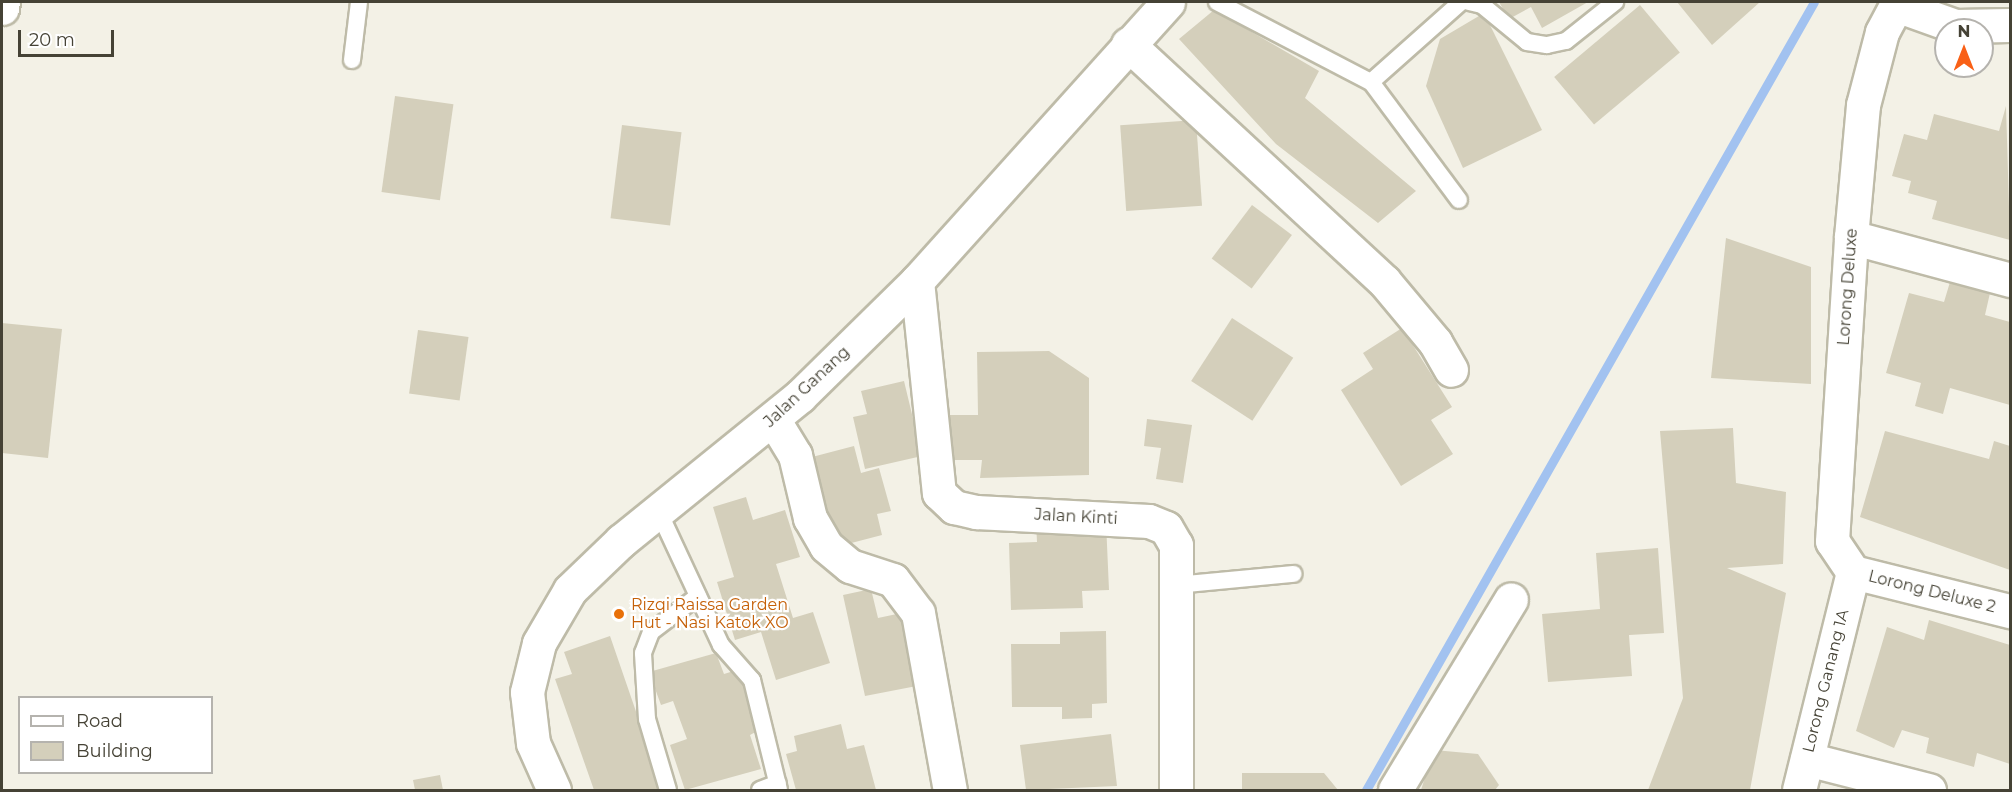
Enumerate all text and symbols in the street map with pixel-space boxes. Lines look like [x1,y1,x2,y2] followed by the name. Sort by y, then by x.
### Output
[21,18,117,56] scale bar
[1934,18,1994,78] north arrow
[1958,22,1970,41] text: N
[29,29,75,51] text: 20 m
[1834,228,1862,346] street label: Lorong Deluxe
[760,342,854,432] street label: Jalan Ganang
[1034,505,1118,529] street label: Jalan Kinti
[1866,567,1998,617] street label: Lorong Deluxe 2
[631,595,789,633] place label: Rizqi Raissa Garden Hut - Nasi Katok XO
[612,607,626,621] marker: Rizqi Raissa Garden Hut - Nasi Katok XO
[1799,607,1853,755] street label: Lorong Ganang 1A
[18,696,213,774] legend
[76,710,123,732] text: Road
[76,740,153,762] text: Building

